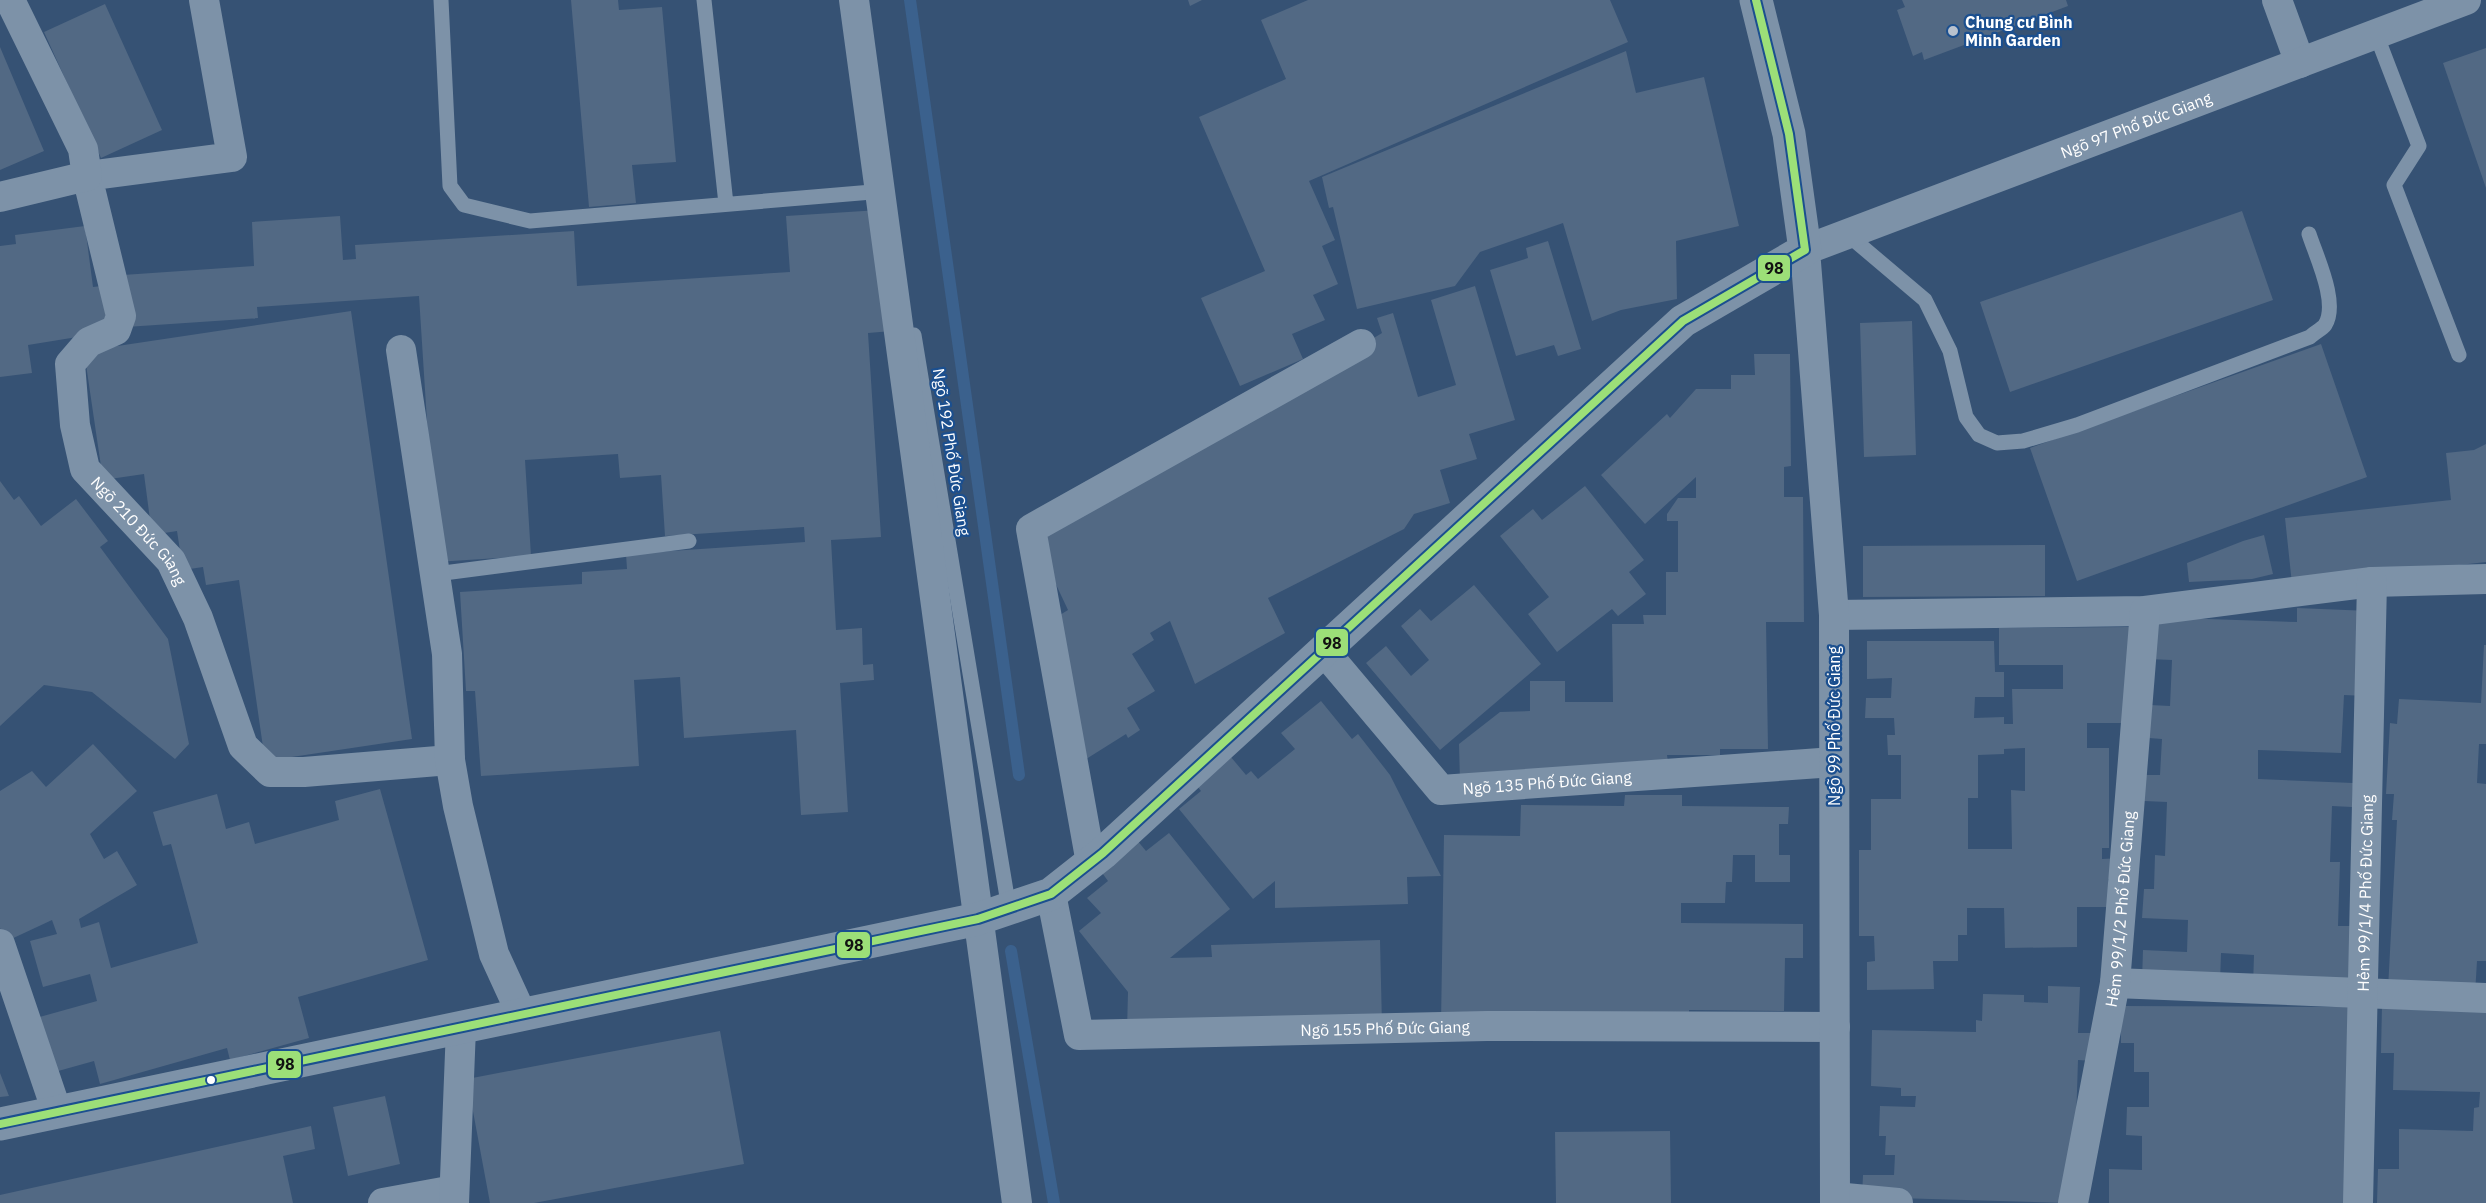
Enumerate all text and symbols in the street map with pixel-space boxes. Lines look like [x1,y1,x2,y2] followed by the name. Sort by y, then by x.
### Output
[1965,12,2073,50] place label: Chung cư Bình Minh Garden
[1946,24,1960,38] marker: Chung cư Bình Minh Garden
[2058,87,2215,162] street label: Ngõ 97 Phố Đức Giang
[1757,254,1791,282] line badge: 98
[1764,258,1784,278] text: 98
[929,367,975,538] street label: Ngõ 192 Phố Đức Giang
[87,472,191,589] street label: Ngõ 210 Đức Giang
[1315,628,1349,657] line badge: 98
[1322,633,1342,653] text: 98
[1824,646,1844,806] street label: Ngõ 99 Phố Đức Giang
[1462,766,1633,798] street label: Ngõ 135 Phố Đức Giang
[2353,794,2377,992] street label: Hẻm 99/1/4 Phố Đức Giang
[2101,810,2139,1009] street label: Hẻm 99/1/2 Phố Đức Giang
[836,931,871,959] line badge: 98
[844,935,864,955] text: 98
[1300,1016,1471,1040] street label: Ngõ 155 Phố Đức Giang
[267,1050,302,1079] line badge: 98
[275,1054,295,1074] text: 98
[205,1074,217,1086] unlabelled marker

